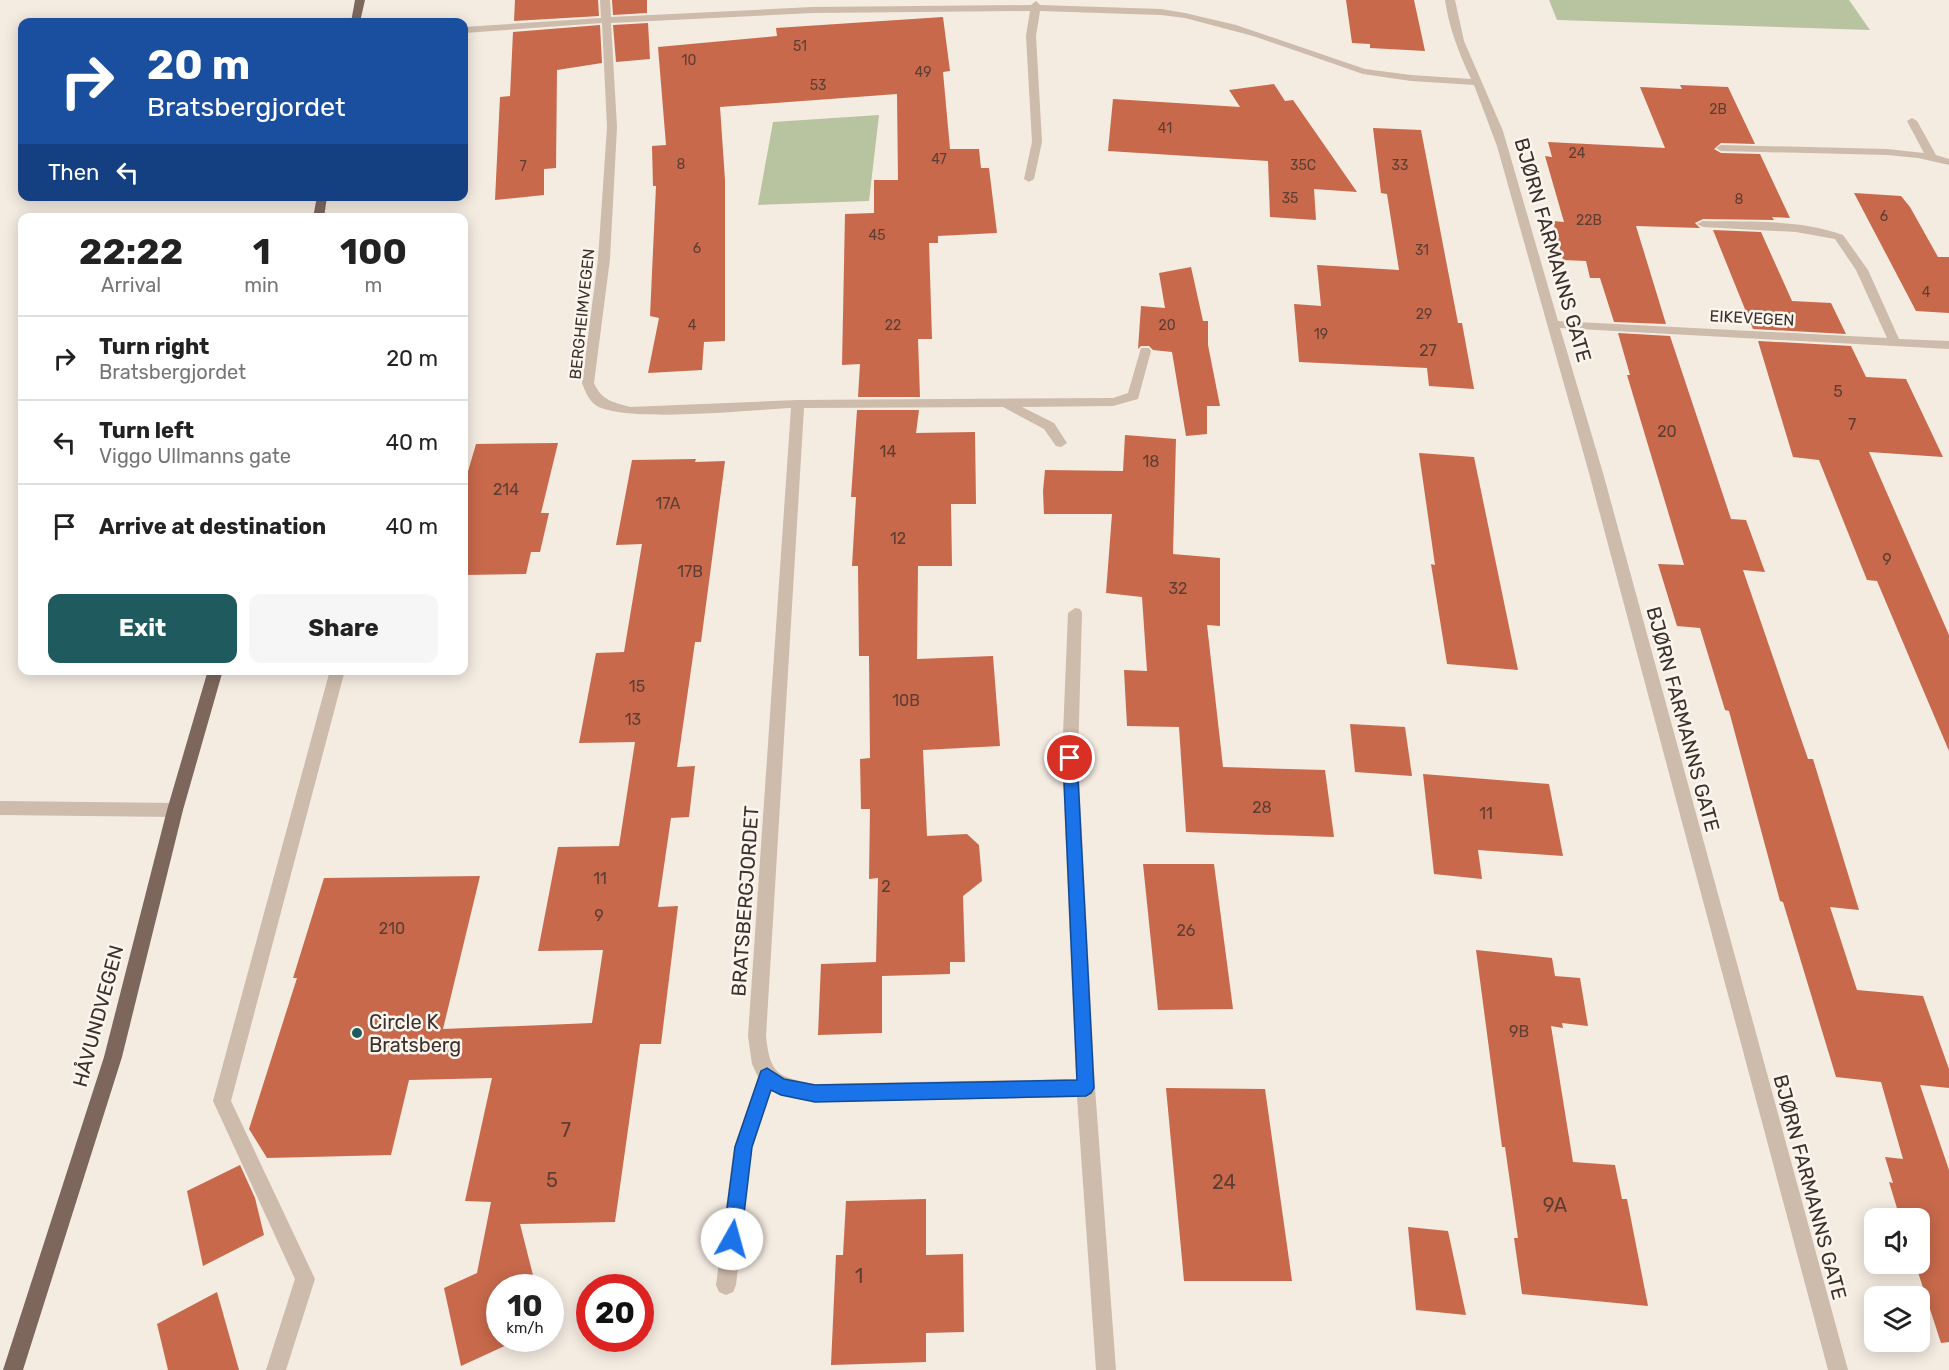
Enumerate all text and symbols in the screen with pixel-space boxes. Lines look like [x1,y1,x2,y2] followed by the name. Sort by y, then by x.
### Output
[793,38,807,55] house number: 51
[147,40,250,90] text: 20 m
[48,42,126,120] icon: right
[682,52,697,69] house number: 10
[915,64,931,81] house number: 49
[810,77,826,94] house number: 53
[147,91,346,123] text: Bratsbergjordet
[1709,101,1727,118] house number: 2B
[1158,120,1172,137] house number: 41
[1509,135,1597,365] street label: BJØRN FARMANNS GATE
[1569,145,1586,162] house number: 24
[931,151,947,168] house number: 47
[111,156,144,189] icon: left
[677,156,686,173] house number: 8
[1290,157,1316,174] house number: 35C
[1392,157,1408,174] house number: 33
[519,158,527,175] house number: 7
[48,159,99,186] text: Then
[1282,190,1298,207] house number: 35
[1735,191,1744,208] house number: 8
[1880,208,1888,225] house number: 6
[1576,212,1602,229] house number: 22B
[868,227,886,244] house number: 45
[79,230,183,273] text: 22:22
[253,230,271,273] text: 1
[340,230,407,273] text: 100
[693,240,701,257] house number: 6
[1415,242,1429,259] house number: 31
[566,248,598,380] street label: BERGHEIMVEGEN
[101,273,161,297] text: Arrival
[244,273,279,297] text: min
[365,273,382,297] text: m
[1922,284,1931,301] house number: 4
[1416,306,1432,323] house number: 29
[1709,306,1795,330] street label: EIKEVEGEN
[688,317,697,334] house number: 4
[885,317,901,334] house number: 22
[1158,317,1176,334] house number: 20
[1314,326,1328,343] house number: 19
[99,333,209,360] text: Turn right
[1419,341,1437,360] house number: 27
[48,342,81,375] icon: right
[386,345,438,372] text: 20 m
[99,360,246,384] text: Bratsbergjordet
[1833,382,1843,401] house number: 5
[1848,415,1856,434] house number: 7
[99,417,194,444] text: Turn left
[1657,422,1677,441] house number: 20
[48,426,81,459] icon: left
[385,429,438,456] text: 40 m
[880,442,896,461] house number: 14
[99,444,291,468] text: Viggo Ullmanns gate
[1142,452,1160,471] house number: 18
[493,480,519,499] house number: 214
[656,494,681,513] house number: 17A
[48,510,81,543] icon: arrive
[99,513,326,540] text: Arrive at destination
[385,513,438,540] text: 40 m
[890,529,906,548] house number: 12
[1882,550,1892,569] house number: 9
[677,562,703,581] house number: 17B
[1168,579,1188,598] house number: 32
[48,594,237,663] button: Exit
[249,594,438,663] button: Share
[1641,604,1725,834] street label: BJØRN FARMANNS GATE
[629,677,645,696] house number: 15
[892,691,920,710] house number: 10B
[625,710,641,729] house number: 13
[1044,732,1095,783] pin
[1053,741,1086,774] icon: arrive
[1252,798,1272,817] house number: 28
[726,804,764,997] street label: BRATSBERGJORDET
[1479,804,1493,823] house number: 11
[593,869,607,888] house number: 11
[881,877,891,896] house number: 2
[594,906,604,925] house number: 9
[379,919,405,938] house number: 210
[1176,921,1196,940] house number: 26
[68,942,128,1090] street label: HÅVUNDVEGEN
[369,1010,461,1057] place label: Circle K Bratsberg
[1509,1022,1529,1041] house number: 9B
[350,1026,364,1040] marker: Circle K Bratsberg
[1768,1072,1852,1302] street label: BJØRN FARMANNS GATE
[561,1118,571,1142] house number: 7
[546,1168,558,1192] house number: 5
[1212,1170,1236,1194] house number: 24
[1543,1193,1567,1217] house number: 9A
[700,1207,764,1271] position arrow
[1864,1208,1930,1352] map controls
[1864,1208,1930,1274] button: sound
[855,1264,863,1288] house number: 1
[576,1274,654,1352] speed limit sign: 20
[1864,1286,1930,1352] button: layers
[507,1288,543,1324] text: 10
[506,1319,544,1337] text: km/h

